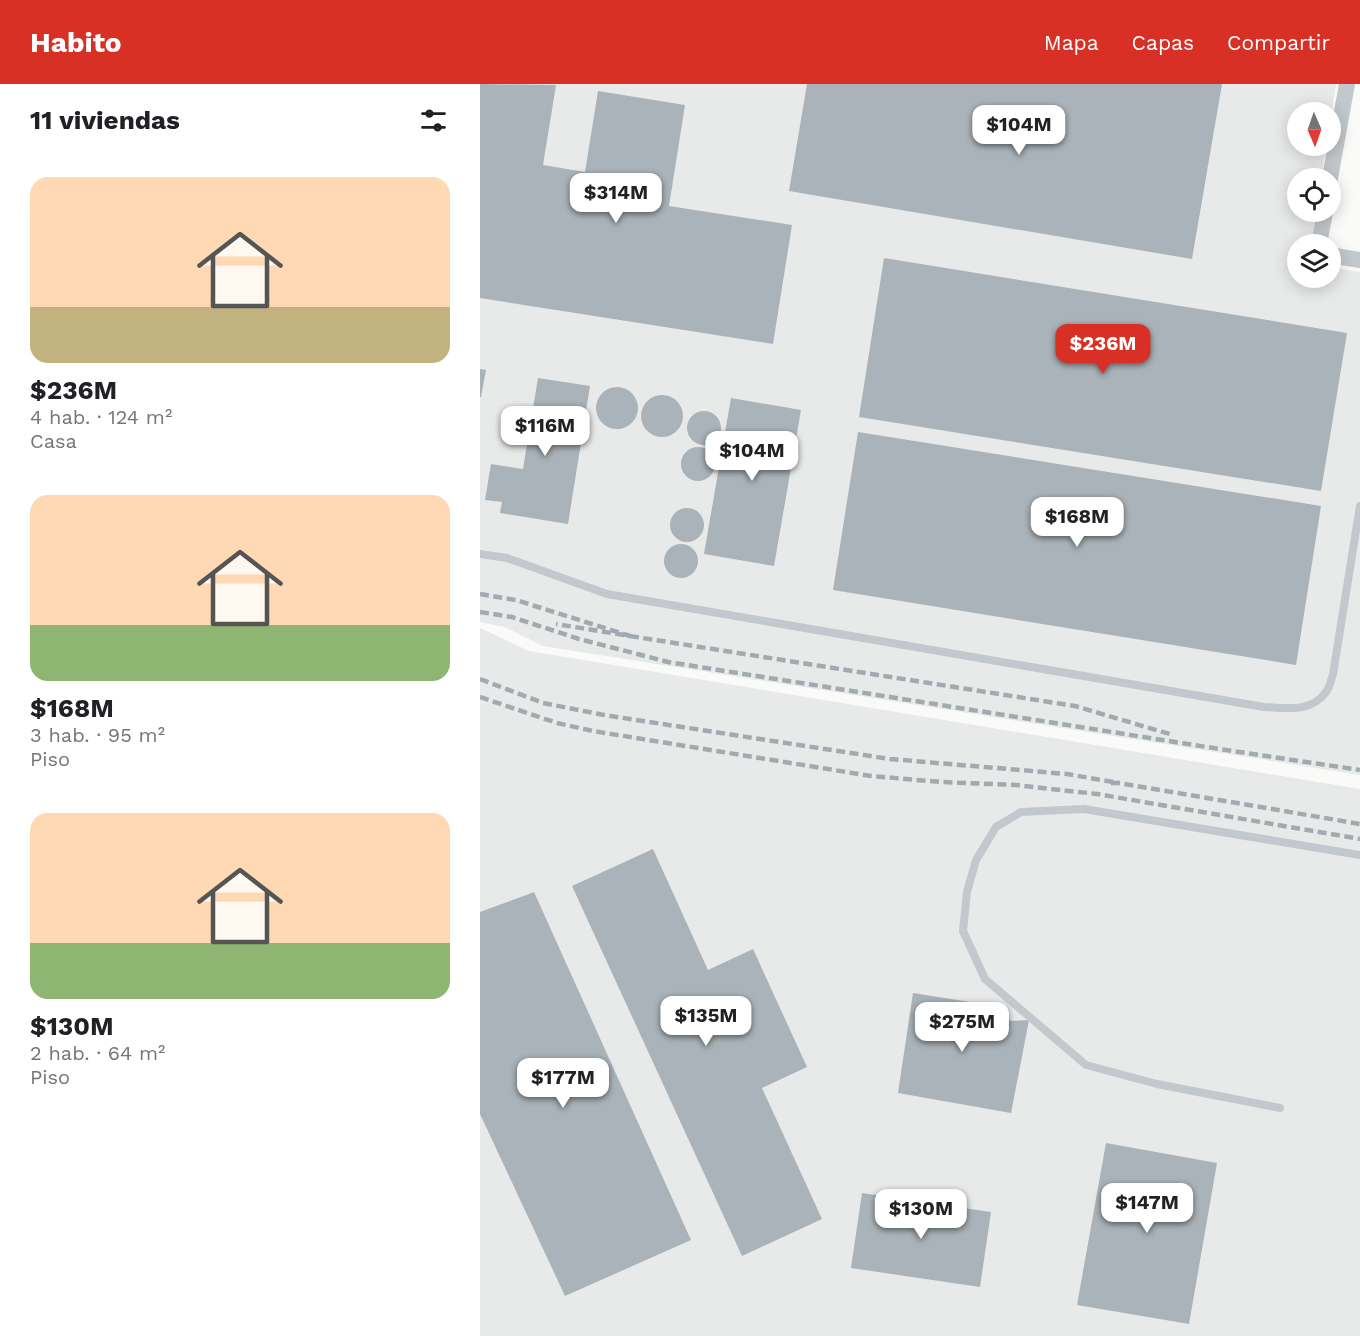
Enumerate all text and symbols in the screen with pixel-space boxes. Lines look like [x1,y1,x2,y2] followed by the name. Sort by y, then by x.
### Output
[30,26,122,59] text: Habito
[1044,30,1099,55] text: Mapa
[1132,30,1194,55] text: Capas
[1227,30,1330,55] text: Compartir
[1287,102,1341,156] north arrow
[1287,102,1341,288] map controls
[417,104,450,137] icon: filters
[30,105,180,135] text: 11 viviendas
[977,105,1061,156] pin: $104M
[986,112,1052,136] text: $104M
[1287,168,1341,222] button: locate
[574,173,658,224] pin: $314M
[584,180,648,204] text: $314M
[186,216,294,324] icon: home
[1287,234,1341,288] button: layers
[1061,324,1145,375] pin: $236M
[1069,331,1137,355] text: $236M
[30,375,117,405] text: $236M
[30,405,172,429] text: 4 hab. · 124 m²
[503,406,587,457] pin: $116M
[515,413,575,437] text: $116M
[30,429,77,453] text: Casa
[710,431,794,482] pin: $104M
[719,438,785,462] text: $104M
[1035,497,1119,548] pin: $168M
[1045,504,1109,528] text: $168M
[186,534,294,642] icon: home
[30,693,114,723] text: $168M
[30,723,165,747] text: 3 hab. · 95 m²
[30,747,70,771] text: Piso
[186,852,294,960] icon: home
[664,996,748,1047] pin: $135M
[920,1002,1004,1053] pin: $275M
[674,1003,738,1027] text: $135M
[929,1009,995,1033] text: $275M
[30,1011,114,1041] text: $130M
[30,1041,165,1065] text: 2 hab. · 64 m²
[521,1058,605,1109] pin: $177M
[30,1065,70,1089] text: Piso
[531,1065,595,1089] text: $177M
[1105,1183,1189,1234] pin: $147M
[879,1189,963,1240] pin: $130M
[1115,1190,1179,1214] text: $147M
[889,1196,953,1220] text: $130M

